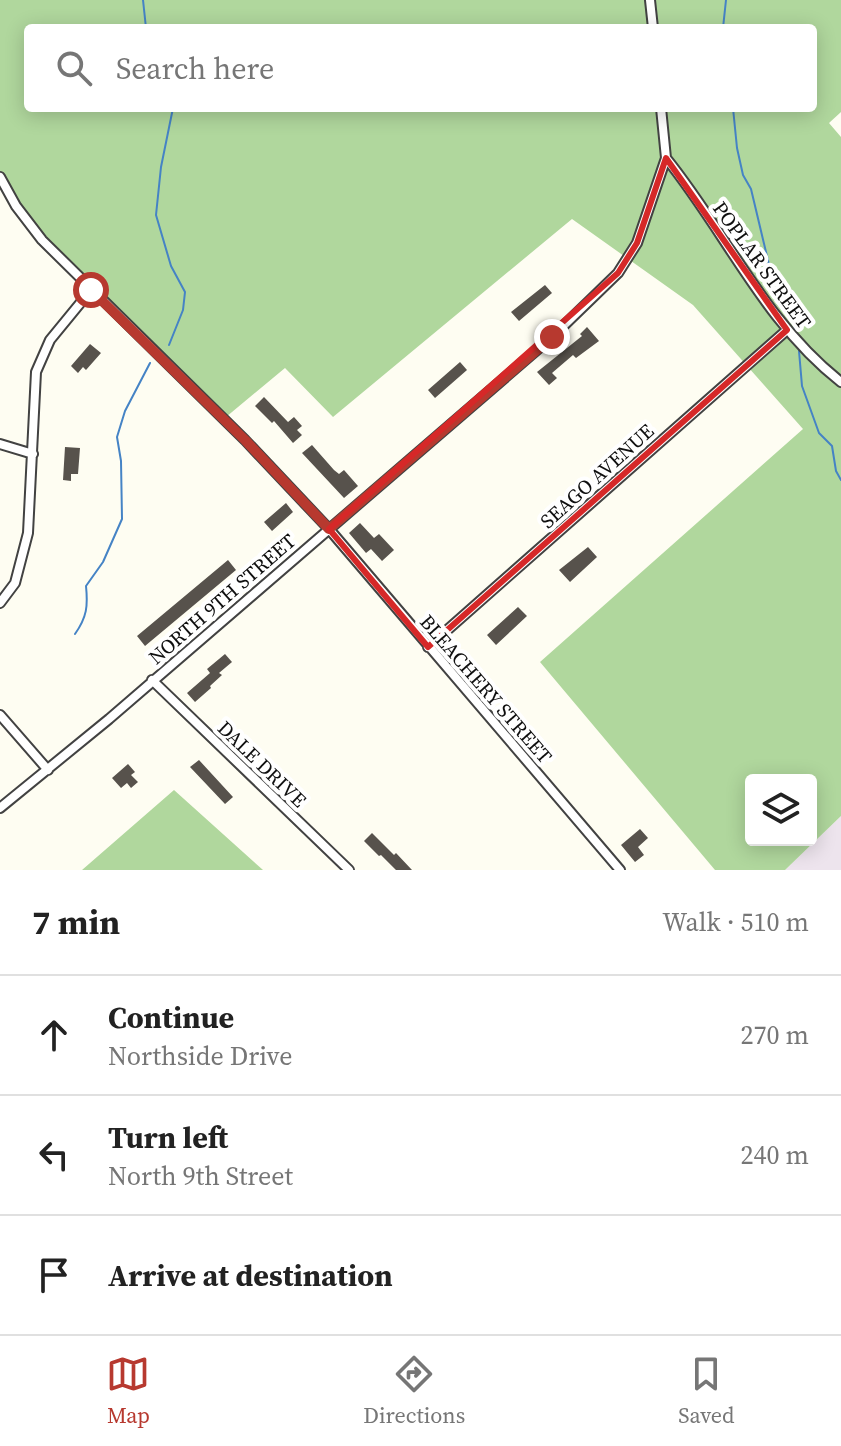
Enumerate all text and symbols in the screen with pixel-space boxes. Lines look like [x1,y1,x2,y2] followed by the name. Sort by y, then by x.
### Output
[24,24,817,112] search box
[52,46,96,90] icon: search
[116,48,274,89] text: Search here
[706,196,818,334] street label: POPLAR STREET
[73,272,109,308] route start
[534,319,570,355] route end
[534,417,660,535] street label: SEAGO AVENUE
[142,527,302,671] street label: NORTH 9TH STREET
[414,609,558,769] street label: BLEACHERY STREET
[211,714,313,814] street label: DALE DRIVE
[745,774,817,846] map controls
[745,774,817,846] button: layers
[32,899,120,945] text: 7 min
[662,904,809,940] text: Walk · 510 m
[108,997,234,1038] text: Continue
[32,1013,76,1057] icon: ahead
[741,1017,809,1053] text: 270 m
[108,1038,292,1074] text: Northside Drive
[108,1117,228,1158] text: Turn left
[32,1133,76,1177] icon: left
[741,1137,809,1173] text: 240 m
[108,1158,293,1194] text: North 9th Street
[32,1253,76,1297] icon: arrive
[108,1255,393,1296] text: Arrive at destination
[106,1352,150,1430] tab: Map
[363,1352,465,1430] tab: Directions
[678,1352,735,1430] tab: Saved

